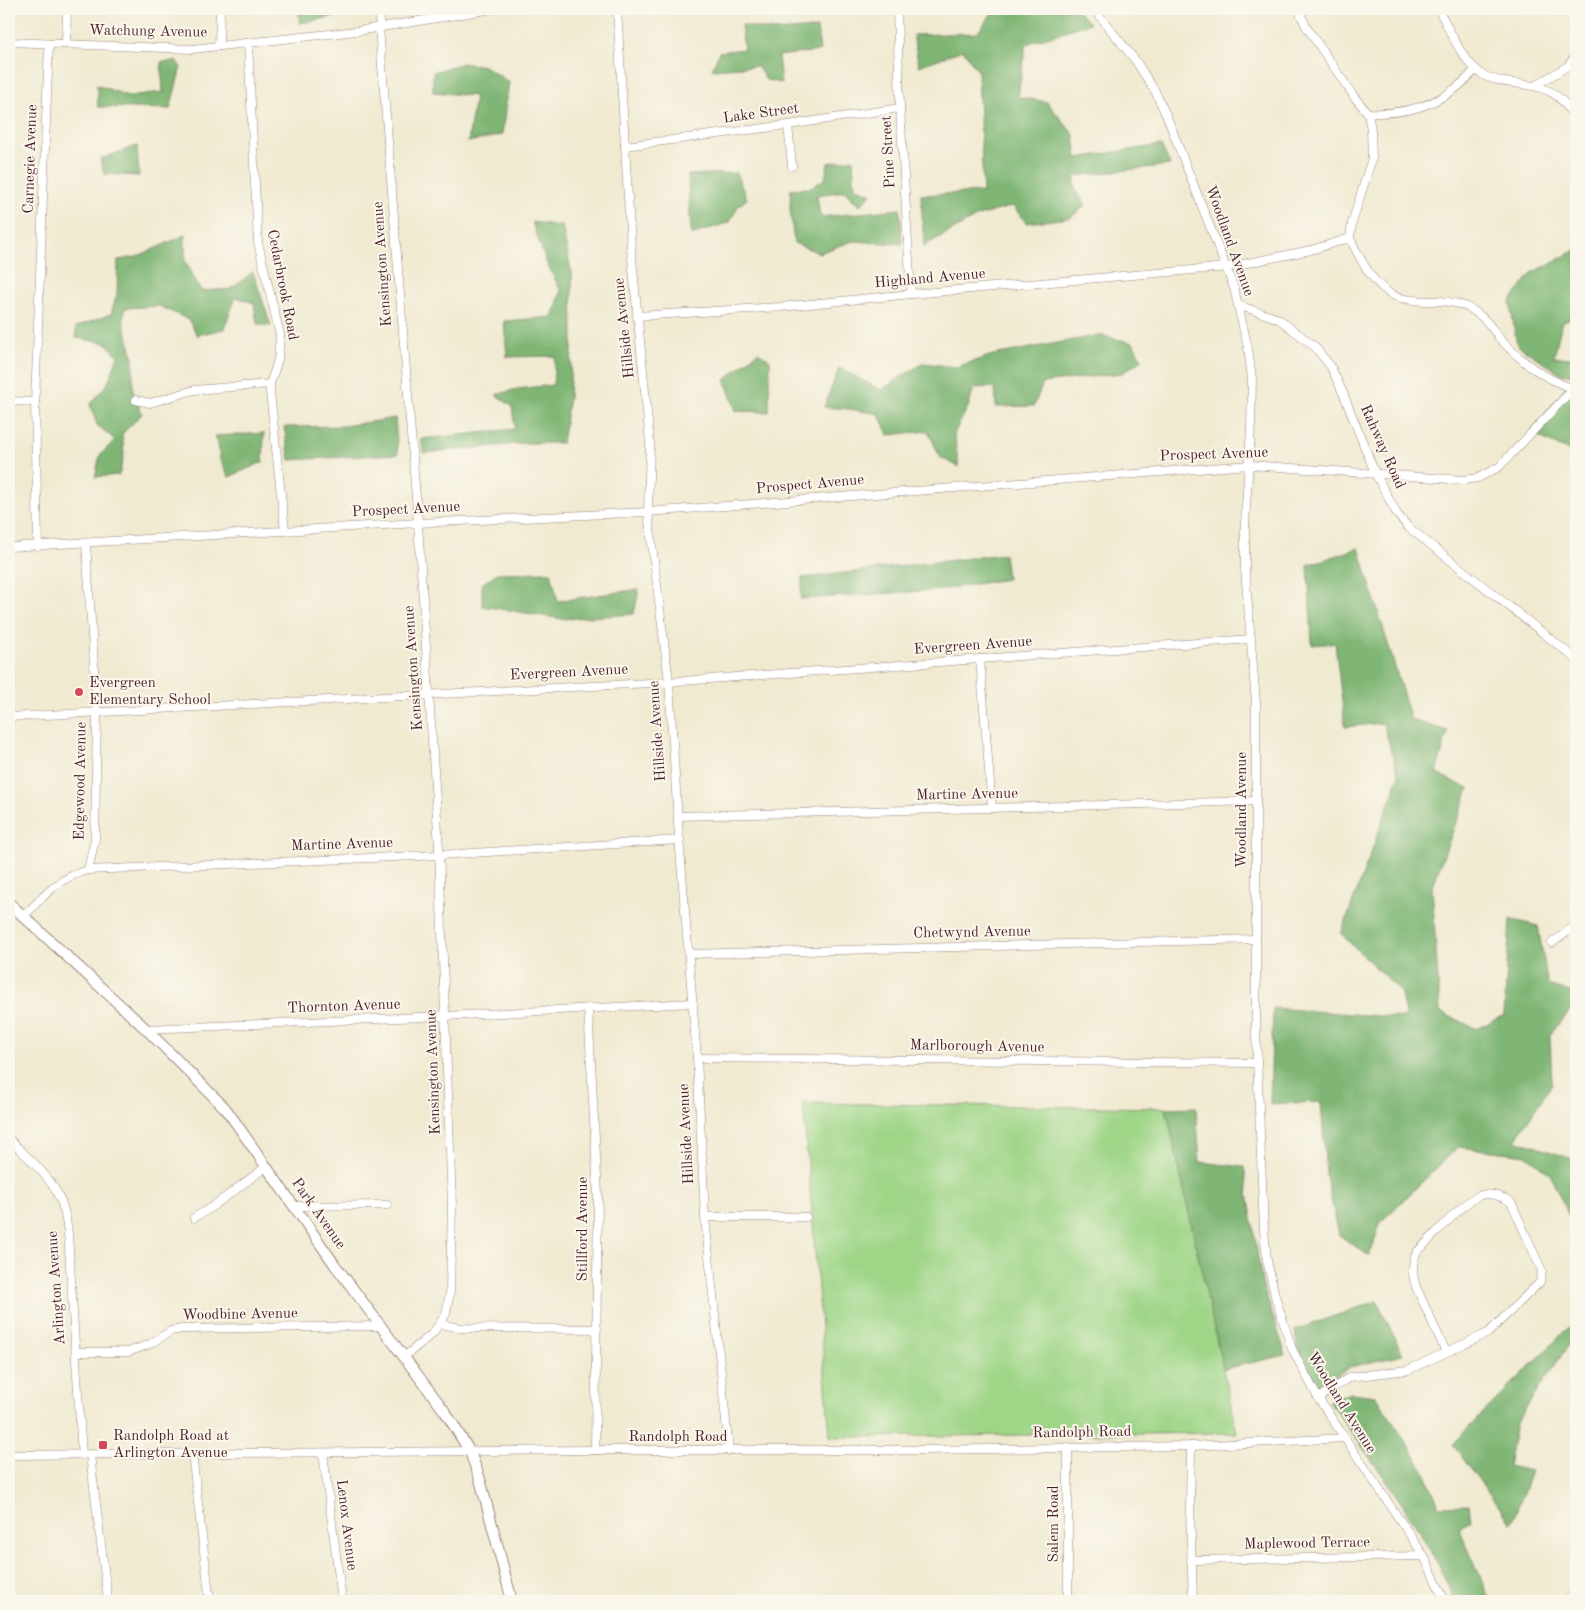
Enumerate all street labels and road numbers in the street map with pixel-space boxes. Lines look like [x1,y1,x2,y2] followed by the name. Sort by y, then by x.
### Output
[89,23,207,41] street label: Watchung Avenue
[722,101,800,127] street label: Lake Street
[22,104,40,214] street label: Carnegie Avenue
[880,115,898,189] street label: Pine Street
[1202,184,1256,298] street label: Woodland Avenue
[371,201,395,327] street label: Kensington Avenue
[264,228,300,342] street label: Cedarbrook Road
[874,267,986,291] street label: Highland Avenue
[612,277,638,379] street label: Hillside Avenue
[1357,403,1407,491] street label: Rahway Road
[1159,446,1269,464] street label: Prospect Avenue
[755,473,865,497] street label: Prospect Avenue
[351,500,461,520] street label: Prospect Avenue
[402,605,426,731] street label: Kensington Avenue
[913,634,1033,658] street label: Evergreen Avenue
[509,662,629,684] street label: Evergreen Avenue
[647,680,669,782] street label: Hillside Avenue
[72,721,90,840] street label: Edgewood Avenue
[1235,752,1250,868] street label: Woodland Avenue
[916,787,1018,803] street label: Martine Avenue
[291,836,393,854] street label: Martine Avenue
[913,924,1031,942] street label: Chetwynd Avenue
[287,998,401,1016] street label: Thornton Avenue
[424,1009,444,1135] street label: Kensington Avenue
[909,1038,1045,1056] street label: Marlborough Avenue
[677,1083,697,1185] street label: Hillside Avenue
[288,1176,348,1252] street label: Park Avenue
[576,1176,591,1281] street label: Stillford Avenue
[46,1230,68,1346] street label: Arlington Avenue
[182,1306,298,1324] street label: Woodbine Avenue
[1304,1350,1378,1456] street label: Woodland Avenue
[1032,1425,1132,1441] street label: Randolph Road
[628,1430,728,1445] street label: Randolph Road
[333,1479,359,1572] street label: Lenox Avenue
[1047,1485,1062,1563] street label: Salem Road
[1244,1535,1370,1553] street label: Maplewood Terrace

